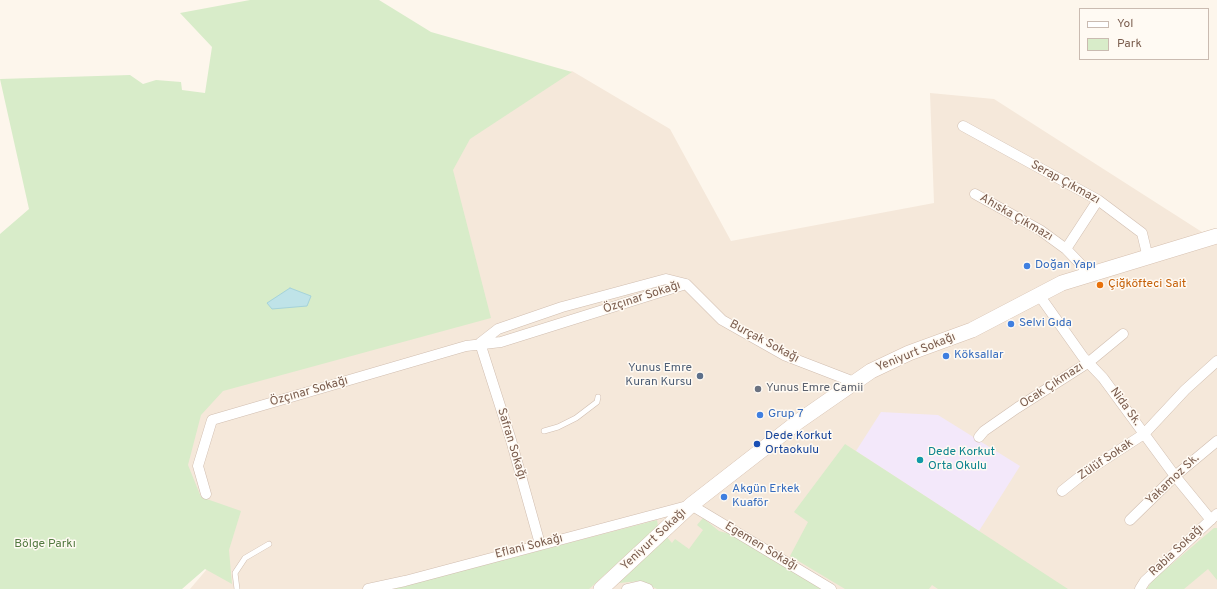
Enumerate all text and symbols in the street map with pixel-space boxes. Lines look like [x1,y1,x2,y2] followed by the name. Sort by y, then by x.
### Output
[1079,8,1209,60] legend
[1117,16,1133,32] text: Yol
[1117,36,1142,52] text: Park
[1028,158,1102,208] street label: Serap Çıkmazı
[977,191,1055,245] street label: Ahıska Çıkmazı
[1035,259,1096,273] place label: Doğan Yapı
[1022,261,1032,271] marker: Doğan Yapı
[1108,278,1186,292] place label: Çiğköfteci Sait
[601,279,683,317] street label: Özçınar Sokağı
[1095,280,1105,290] marker: Çiğköfteci Sait
[1019,317,1072,331] place label: Selvi Gıda
[727,318,801,366] street label: Burçak Sokağı
[1006,319,1016,329] marker: Selvi Gıda
[874,331,958,375] street label: Yeniyurt Sokağı
[954,349,1004,363] place label: Köksallar
[941,351,951,361] marker: Köksallar
[1017,360,1087,412] street label: Ocak Çıkmazı
[625,362,692,390] place label: Yunus Emre Kuran Kursu
[695,371,705,381] marker: Yunus Emre Kuran Kursu
[268,374,350,410] street label: Özçınar Sokağı
[766,382,863,396] place label: Yunus Emre Camii
[753,384,763,394] marker: Yunus Emre Camii
[1106,385,1144,429] street label: Nida Sk.
[493,406,529,482] street label: Safran Sokağı
[768,408,804,422] place label: Grup 7
[755,410,765,420] marker: Grup 7
[765,430,832,458] place label: Dede Korkut Ortaokulu
[1076,436,1136,484] street label: Zülüf Sokak
[752,439,762,449] marker: Dede Korkut Ortaokulu
[928,446,995,474] place label: Dede Korkut Orta Okulu
[1143,452,1203,508] street label: Yakamoz Sk.
[915,455,925,465] marker: Dede Korkut Orta Okulu
[732,483,800,511] place label: Akgün Erkek Kuaför
[719,492,729,502] marker: Akgün Erkek Kuaför
[618,506,690,574] street label: Yeniyurt Sokağı
[722,520,800,574] street label: Egemen Sokağı
[1147,522,1207,580] street label: Rabia Sokağı
[494,532,564,562] street label: Eflani Sokağı
[14,538,76,552] park label: Bölge Parkı

